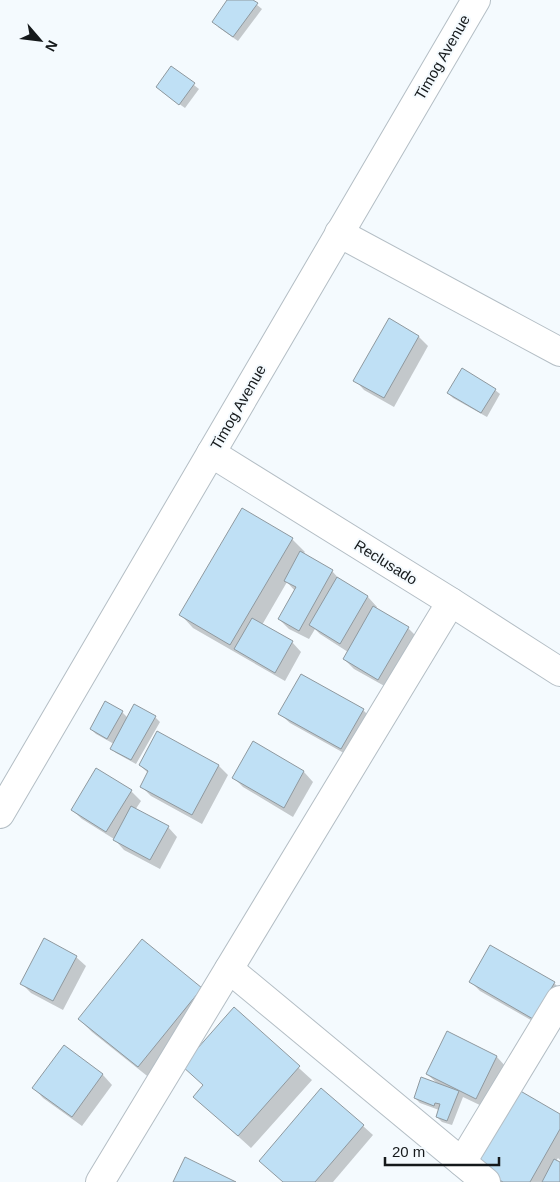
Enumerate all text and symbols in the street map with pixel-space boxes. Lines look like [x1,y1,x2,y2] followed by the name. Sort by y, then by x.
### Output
[411,12,473,102] street label: Timog Avenue
[15,15,65,65] north arrow
[42,38,61,54] text: N
[207,362,269,452] street label: Timog Avenue
[351,536,421,588] street label: Reclusado
[385,1134,499,1166] scale bar
[392,1143,425,1160] text: 20 m

